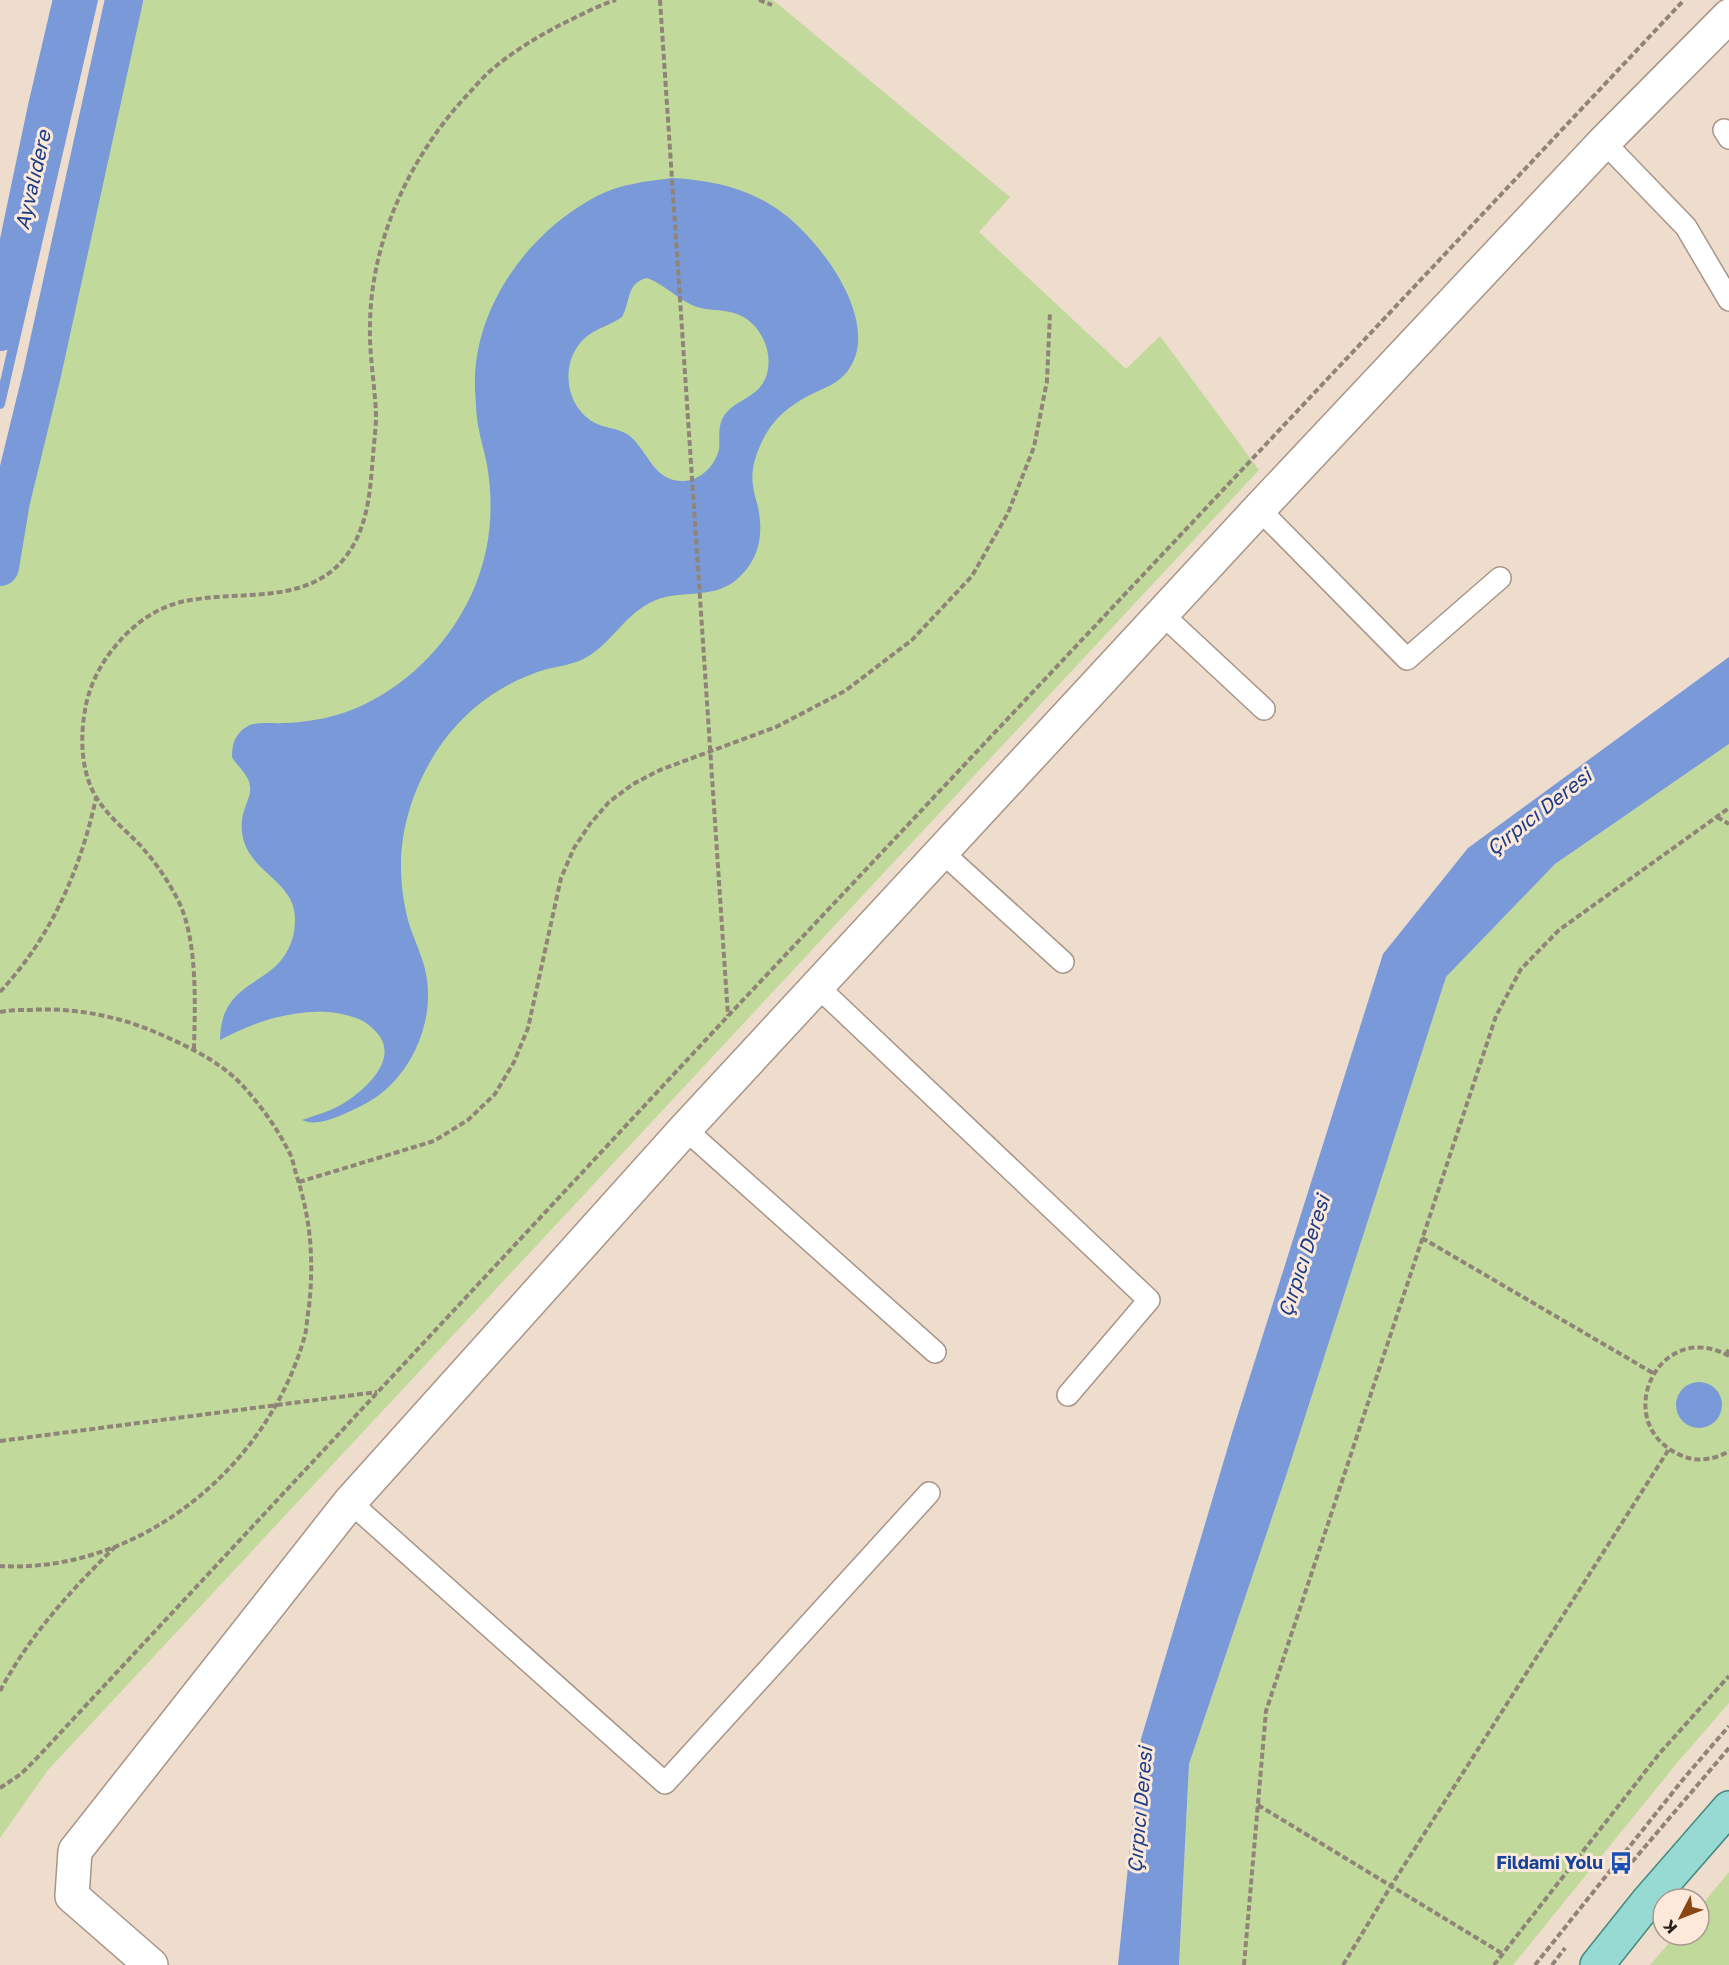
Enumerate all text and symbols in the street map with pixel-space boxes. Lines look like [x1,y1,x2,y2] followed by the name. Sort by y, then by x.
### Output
[9,127,56,232] water label: Ayvalıdere
[1481,761,1598,860] water label: Çırpıcı Deresi
[1272,1189,1336,1320] water label: Çırpıcı Deresi
[1122,1743,1158,1874] water label: Çırpıcı Deresi
[1608,1850,1634,1876] bus stop icon: Fildami Yolu
[1496,1851,1603,1873] place label: Fildami Yolu
[1651,1887,1711,1947] north arrow
[1658,1916,1681,1938] text: K

